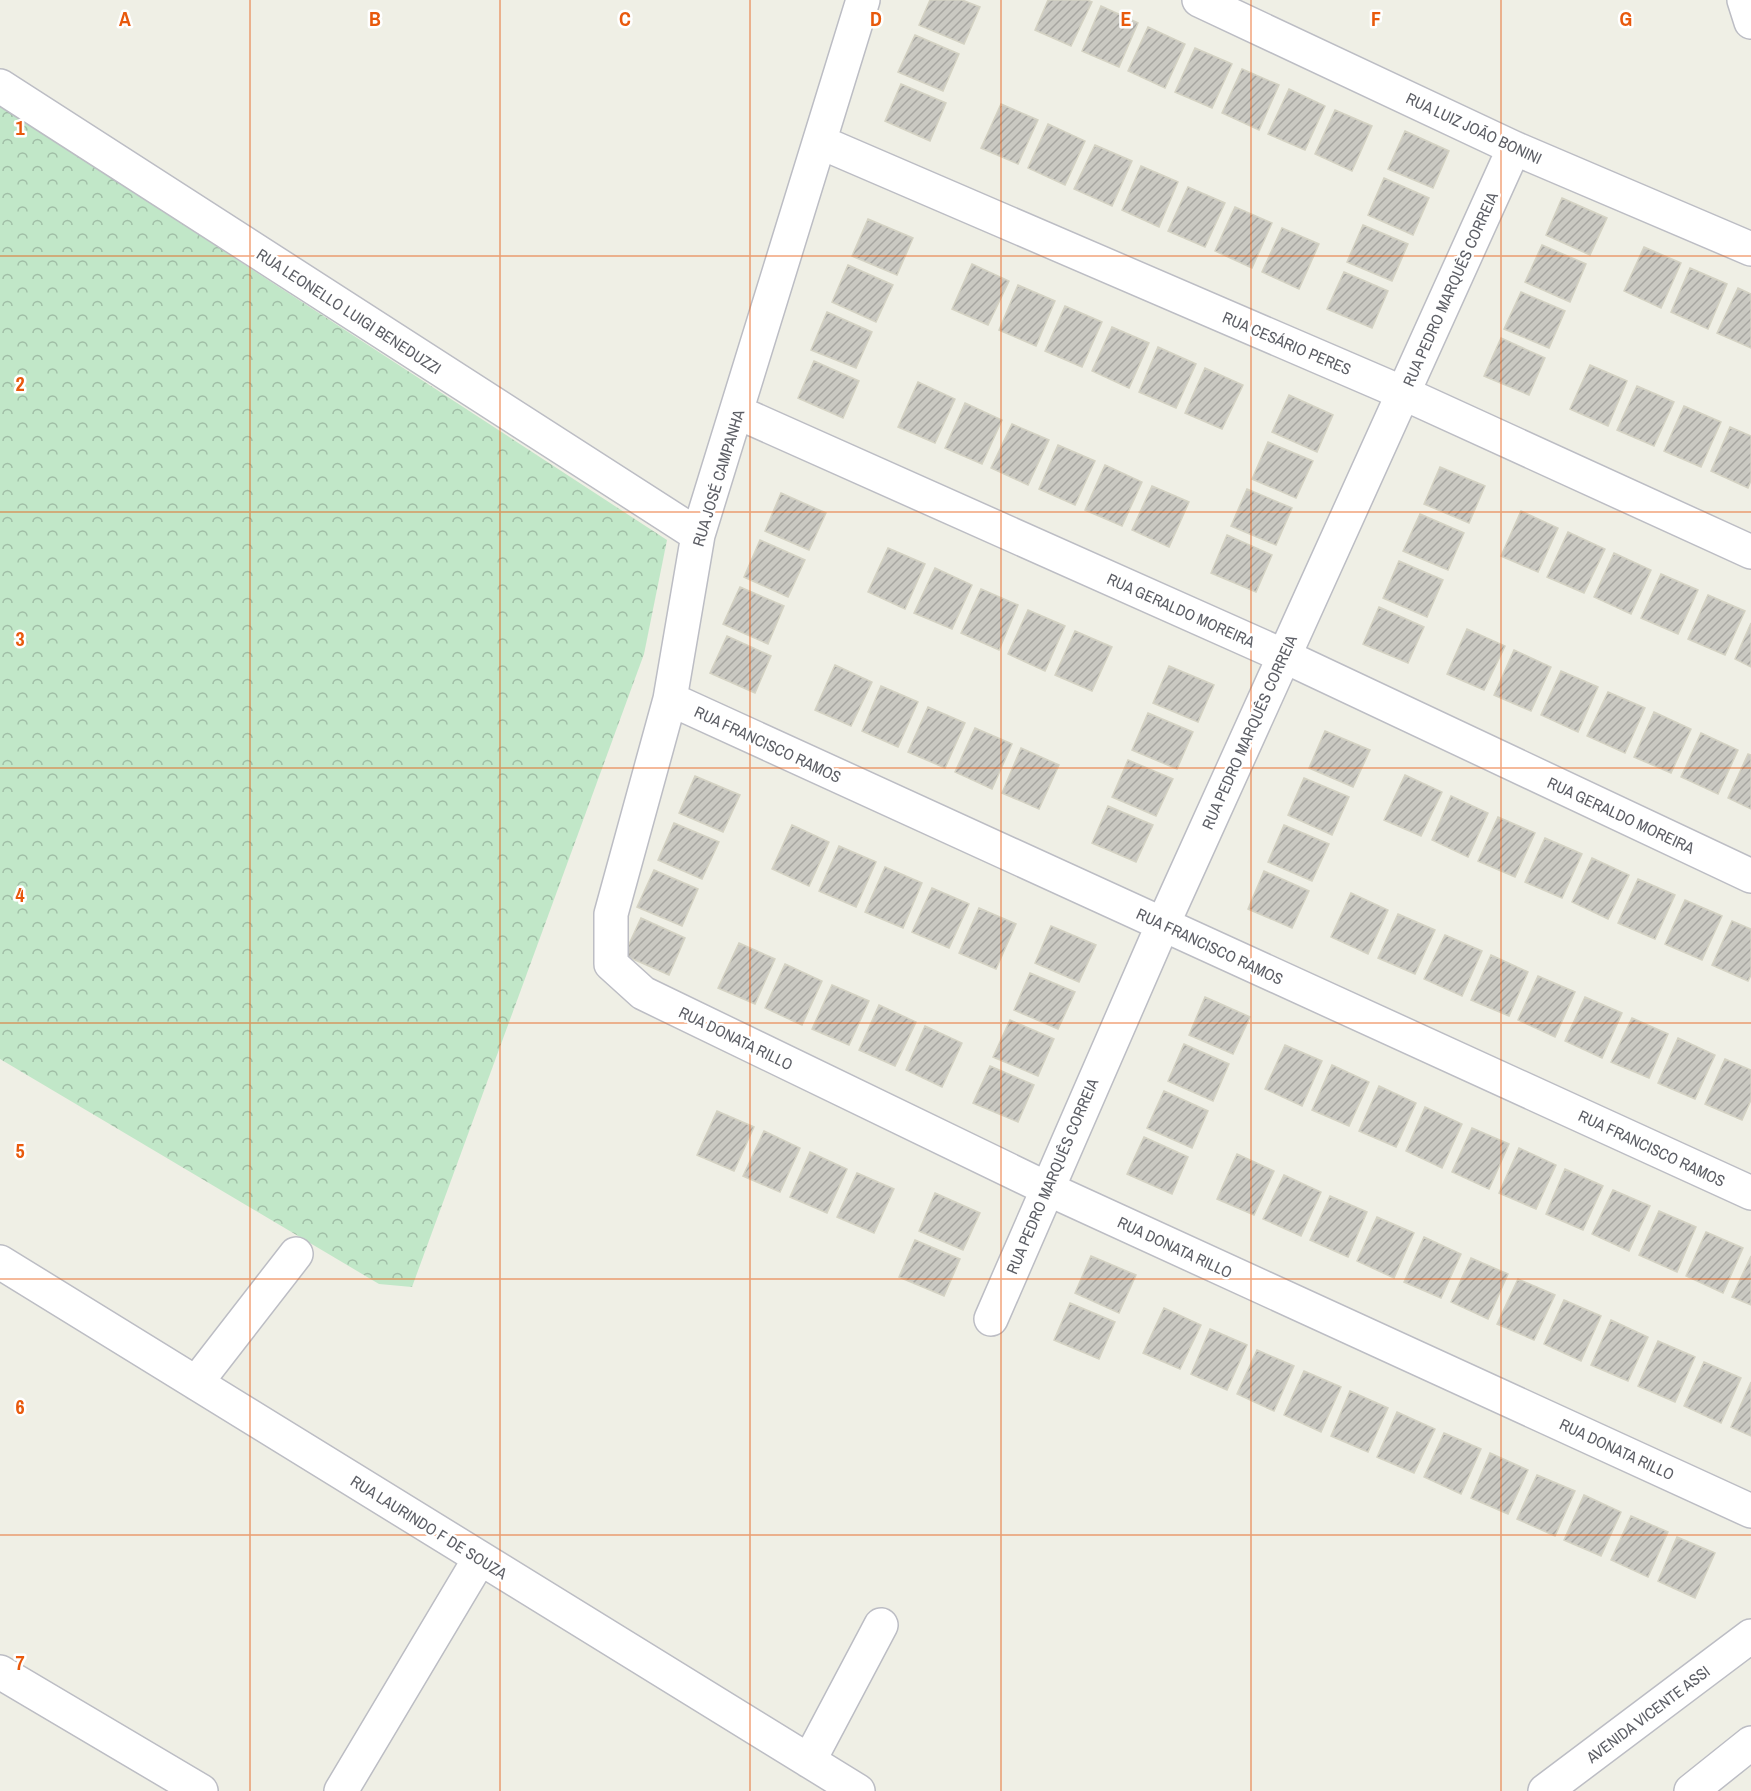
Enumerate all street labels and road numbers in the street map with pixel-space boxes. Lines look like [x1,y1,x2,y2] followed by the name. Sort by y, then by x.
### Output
[1403,87,1545,169] street label: RUA LUIZ JOÃO BONINI
[1397,188,1503,390] street label: RUA PEDRO MARQUÊS CORREIA
[253,243,445,379] street label: RUA LEONELLO LUIGI BENEDUZZI
[1219,306,1355,380] street label: RUA CESÁRIO PERES
[687,407,749,549] street label: RUA JOSÉ CAMPANHA
[1104,567,1259,653] street label: RUA GERALDO MOREIRA
[1196,631,1302,833] street label: RUA PEDRO MARQUÊS CORREIA
[691,700,845,788] street label: RUA FRANCISCO RAMOS
[1544,771,1698,859] street label: RUA GERALDO MOREIRA
[1133,902,1287,990] street label: RUA FRANCISCO RAMOS
[675,1001,797,1075] street label: RUA DONATA RILLO
[1001,1075,1103,1277] street label: RUA PEDRO MARQUÊS CORREIA
[1575,1104,1729,1192] street label: RUA FRANCISCO RAMOS
[1114,1211,1236,1283] street label: RUA DONATA RILLO
[1556,1413,1678,1485] street label: RUA DONATA RILLO
[347,1470,512,1584] street label: RUA LAURINDO F DE SOUZA
[1581,1660,1714,1768] street label: AVENIDA VICENTE ASSI

